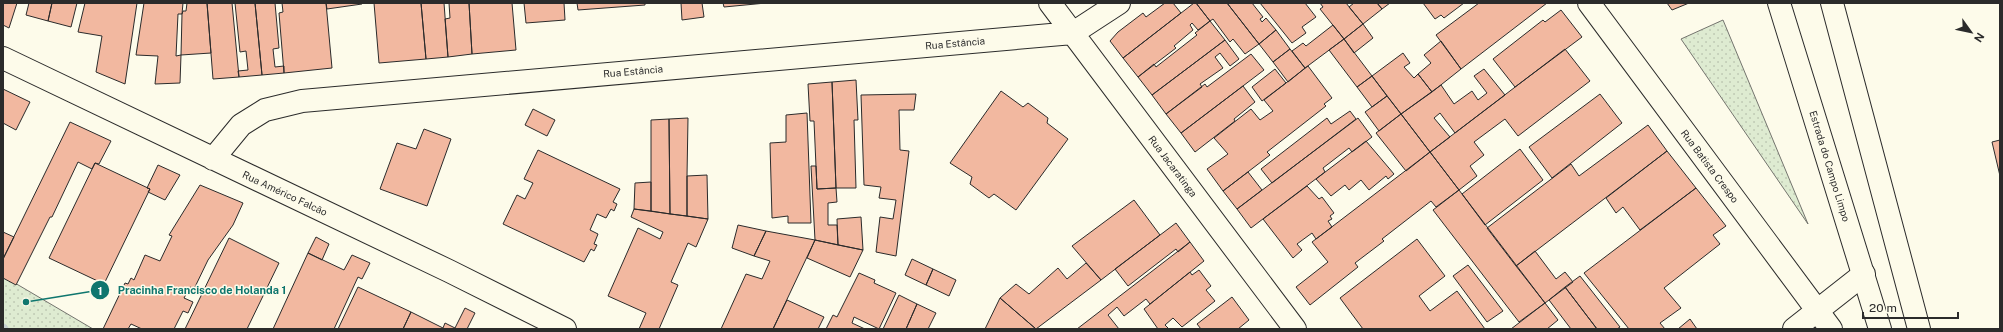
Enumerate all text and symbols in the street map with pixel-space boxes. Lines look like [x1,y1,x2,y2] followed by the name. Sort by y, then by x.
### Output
[1951,12,1991,52] north arrow
[1972,31,1987,44] text: N
[925,34,985,52] street label: Rua Estância
[603,62,663,80] street label: Rua Estância
[1807,109,1853,223] street label: Estrada do Campo Limpo
[1679,127,1742,205] street label: Rua Batista Crespo
[1146,133,1200,199] street label: Rua Jacaratinga
[241,168,330,218] street label: Rua Américo Falcão
[90,279,295,302] callout: Pracinha Francisco de Holanda 1
[97,284,103,298] text: 1
[118,284,286,296] text: Pracinha Francisco de Holanda 1
[1863,294,1958,320] scale bar
[1869,301,1897,315] text: 20 m

